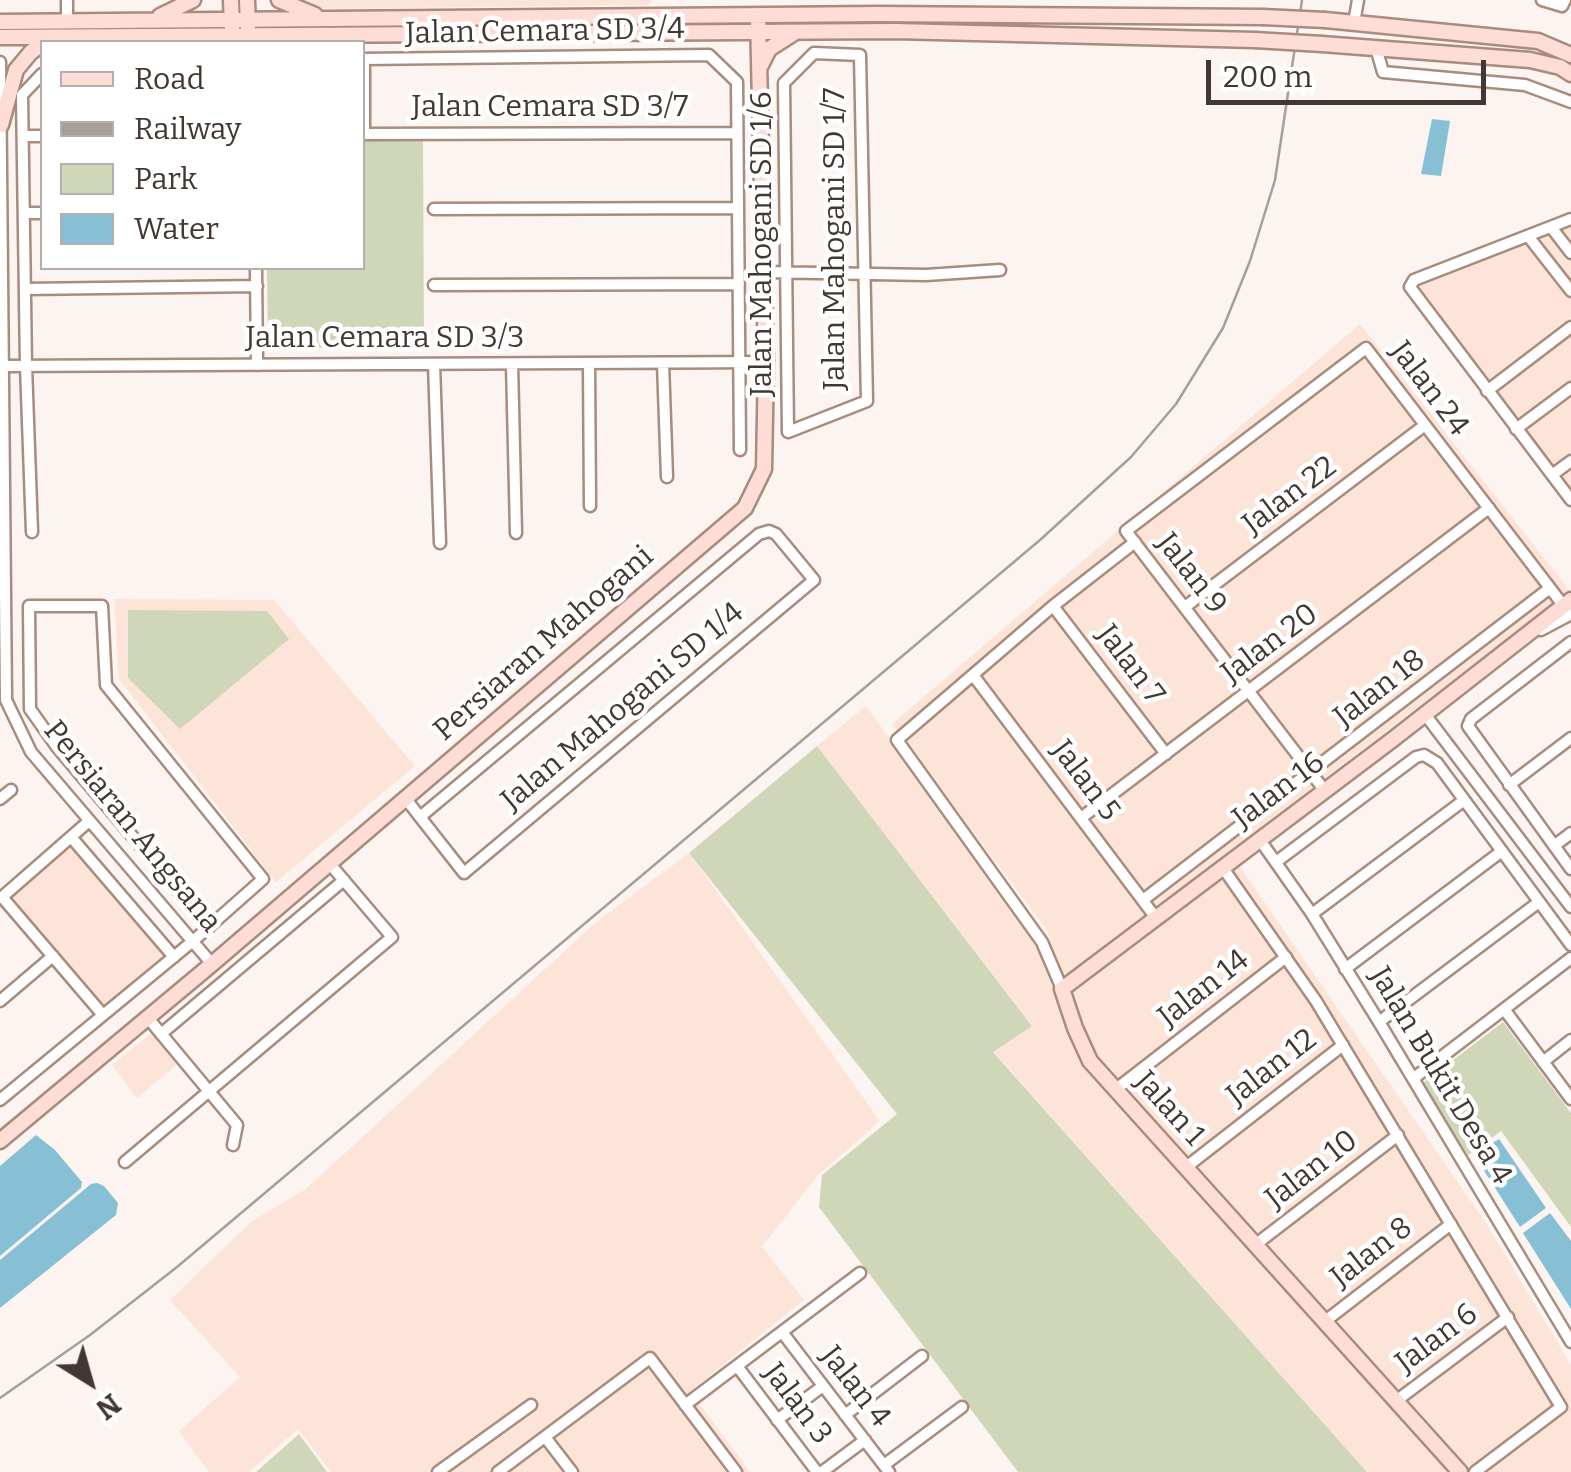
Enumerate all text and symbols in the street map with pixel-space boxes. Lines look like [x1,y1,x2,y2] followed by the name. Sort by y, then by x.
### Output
[405,12,685,52] street label: Jalan Cemara SD 3/4
[40,40,365,270] legend
[1211,40,1491,102] scale bar
[1223,59,1312,95] text: 200 m
[134,61,205,97] text: Road
[818,88,854,390] street label: Jalan Mahogani SD 1/7
[412,90,688,126] street label: Jalan Cemara SD 3/7
[745,91,781,397] street label: Jalan Mahogani SD 1/6
[134,111,241,147] text: Railway
[134,161,197,197] text: Park
[134,211,219,247] text: Water
[246,321,524,357] street label: Jalan Cemara SD 3/3
[1382,335,1476,443] street label: Jalan 24
[1236,449,1344,543] street label: Jalan 22
[1148,526,1234,622] street label: Jalan 9
[427,539,661,749] street label: Persiaran Mahogani
[495,595,751,819] street label: Jalan Mahogani SD 1/4
[1215,596,1325,692] street label: Jalan 20
[1088,618,1172,712] street label: Jalan 7
[1327,642,1433,736] street label: Jalan 18
[36,714,228,940] street label: Persiaran Angsana
[1043,734,1127,828] street label: Jalan 5
[1226,745,1332,837] street label: Jalan 16
[1152,942,1256,1036] street label: Jalan 14
[1361,961,1519,1191] street label: Jalan Bukit Desa 4
[1220,1022,1324,1114] street label: Jalan 12
[1126,1064,1212,1154] street label: Jalan 1
[1259,1123,1365,1217] street label: Jalan 10
[1324,1210,1420,1296] street label: Jalan 8
[1389,1297,1485,1381] street label: Jalan 6
[40,1332,140,1432] north arrow
[812,1339,898,1435] street label: Jalan 4
[755,1356,839,1452] street label: Jalan 3
[90,1387,127,1426] text: N

